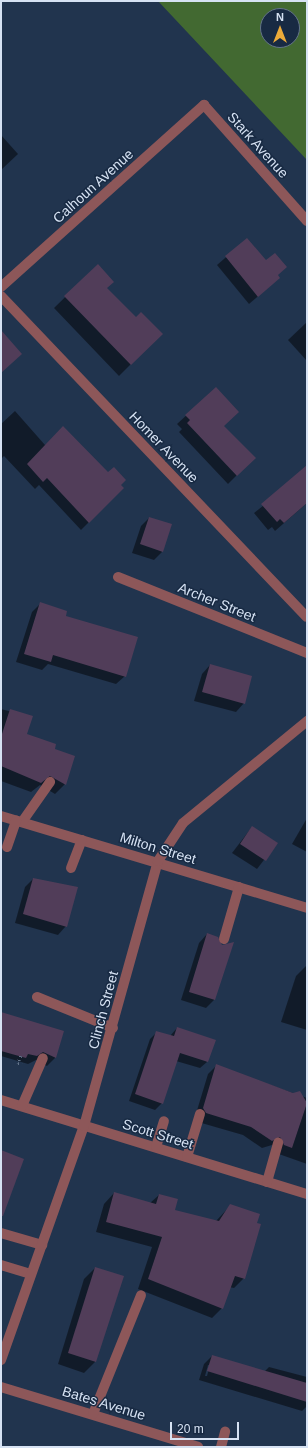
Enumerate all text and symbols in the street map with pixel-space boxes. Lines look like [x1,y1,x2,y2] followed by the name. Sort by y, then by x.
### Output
[260,8,300,48] north arrow
[276,11,284,23] text: N
[224,108,292,182] street label: Stark Avenue
[49,145,137,227] street label: Calhoun Avenue
[126,408,202,486] street label: Homer Avenue
[176,579,258,625] street label: Archer Street
[118,828,198,868] street label: Milton Street
[85,969,121,1051] street label: Clinch Street
[121,1115,195,1153] street label: Scott Street
[60,1382,148,1424] street label: Bates Avenue
[172,1414,241,1440] scale bar
[177,1422,204,1436] text: 20 m

